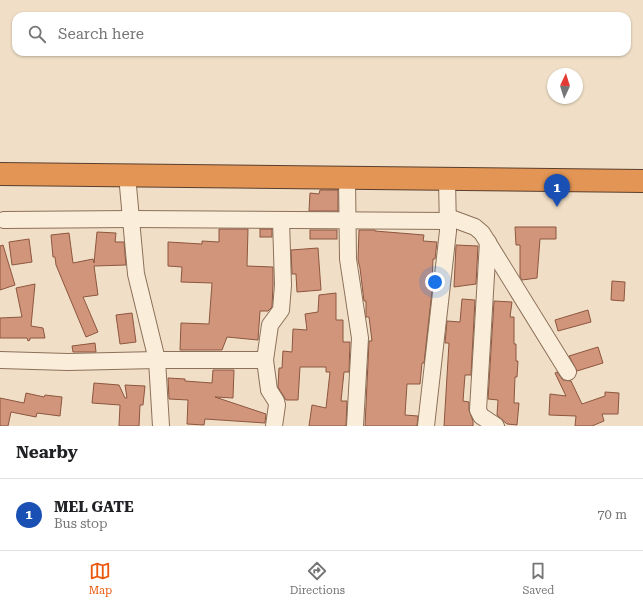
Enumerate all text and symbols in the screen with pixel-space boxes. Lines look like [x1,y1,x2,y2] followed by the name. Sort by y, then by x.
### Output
[12,12,631,56] search box
[26,23,48,45] icon: search
[58,25,144,43] text: Search here
[547,68,583,104] north arrow
[544,174,570,207] pin: 1
[425,272,445,292] your location
[16,442,78,462] text: Nearby
[54,498,134,516] text: MEL GATE
[25,507,33,522] text: 1
[597,507,627,522] text: 70 m
[54,516,108,531] text: Bus stop
[89,560,112,597] tab: Map
[290,560,345,597] tab: Directions
[522,560,554,597] tab: Saved

